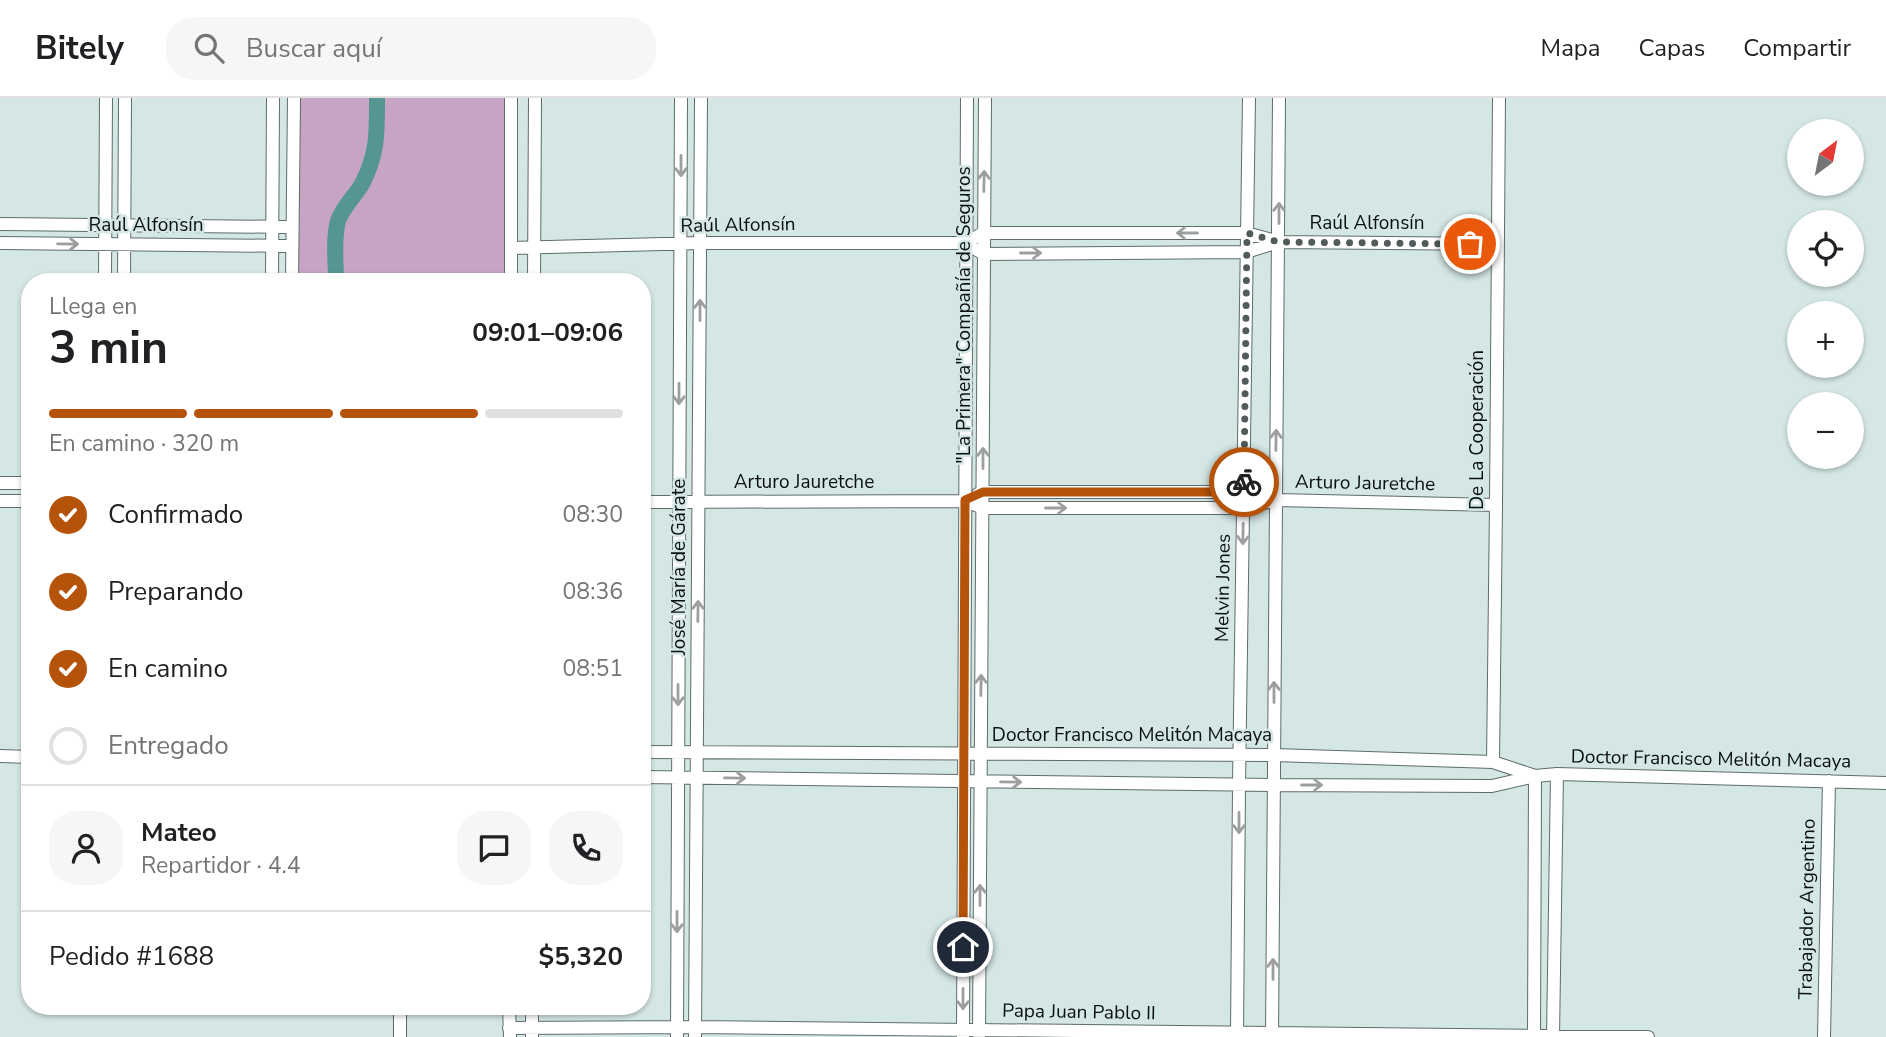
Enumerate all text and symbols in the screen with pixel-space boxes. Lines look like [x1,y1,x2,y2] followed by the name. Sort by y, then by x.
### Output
[166,17,656,80] search box
[35,26,124,71] text: Bitely
[190,29,228,67] icon: search
[246,31,382,66] text: Buscar aquí
[1541,32,1601,64] text: Mapa
[1639,32,1705,64] text: Capas
[1743,32,1851,64] text: Compartir
[1787,119,1864,196] north arrow
[1787,119,1864,469] map controls
[674,154,688,177] one-way arrow
[951,166,977,464] street label: "La Primera" Compañía de Seguros
[977,170,991,193] one-way arrow
[1272,202,1286,225] one-way arrow
[1309,210,1425,236] street label: Raúl Alfonsín
[1787,210,1864,287] button: locate
[680,211,796,239] street label: Raúl Alfonsín
[88,212,204,238] street label: Raúl Alfonsín
[1440,214,1500,274] pin
[1451,225,1489,263] icon: bag
[1176,226,1199,240] one-way arrow
[56,237,79,251] one-way arrow
[1019,246,1042,260] one-way arrow
[49,291,137,322] text: Llega en
[693,298,706,321] one-way arrow
[1787,301,1864,378] button: +
[472,315,623,350] text: 09:01–09:06
[49,316,168,379] text: 3 min
[1464,350,1490,510] street label: De La Cooperación
[672,382,686,405] one-way arrow
[1787,392,1864,469] button: −
[49,428,239,459] text: En camino · 320 m
[1269,429,1283,452] one-way arrow
[976,447,990,470] one-way arrow
[1209,447,1279,517] courier
[1225,463,1263,501] icon: bike
[734,469,874,495] street label: Arturo Jauretche
[1295,469,1435,497] street label: Arturo Jauretche
[666,479,692,656] street label: José María de Gárate
[49,496,87,534] icon: check
[108,497,243,532] text: Confirmado
[563,499,623,530] text: 08:30
[1045,501,1068,515] one-way arrow
[1237,522,1250,545] one-way arrow
[1209,534,1237,642] street label: Melvin Jones
[49,573,87,611] icon: check
[108,574,243,609] text: Preparando
[563,576,623,607] text: 08:36
[691,599,705,622] one-way arrow
[49,650,87,688] icon: check
[108,651,228,686] text: En camino
[563,653,623,684] text: 08:51
[975,674,988,697] one-way arrow
[1267,681,1281,704] one-way arrow
[671,683,685,706] one-way arrow
[992,722,1272,748] street label: Doctor Francisco Melitón Macaya
[108,728,229,763] text: Entregado
[1571,744,1851,774] street label: Doctor Francisco Melitón Macaya
[723,771,746,785] one-way arrow
[1000,775,1023,788] one-way arrow
[1301,779,1324,792] one-way arrow
[49,811,123,885] button: person
[457,811,531,885] button: chat
[549,811,623,885] button: phone
[1232,812,1246,835] one-way arrow
[141,815,217,850] text: Mateo
[1792,818,1822,1000] street label: Trabajador Argentino
[141,850,301,881] text: Repartidor · 4.4
[973,884,987,907] one-way arrow
[670,910,684,933] one-way arrow
[933,917,993,977] pin
[944,928,982,966] icon: home
[49,939,214,974] text: Pedido #1688
[539,939,623,974] text: $5,320
[1266,958,1280,981] one-way arrow
[956,987,970,1010] one-way arrow
[1002,998,1156,1026] street label: Papa Juan Pablo II

